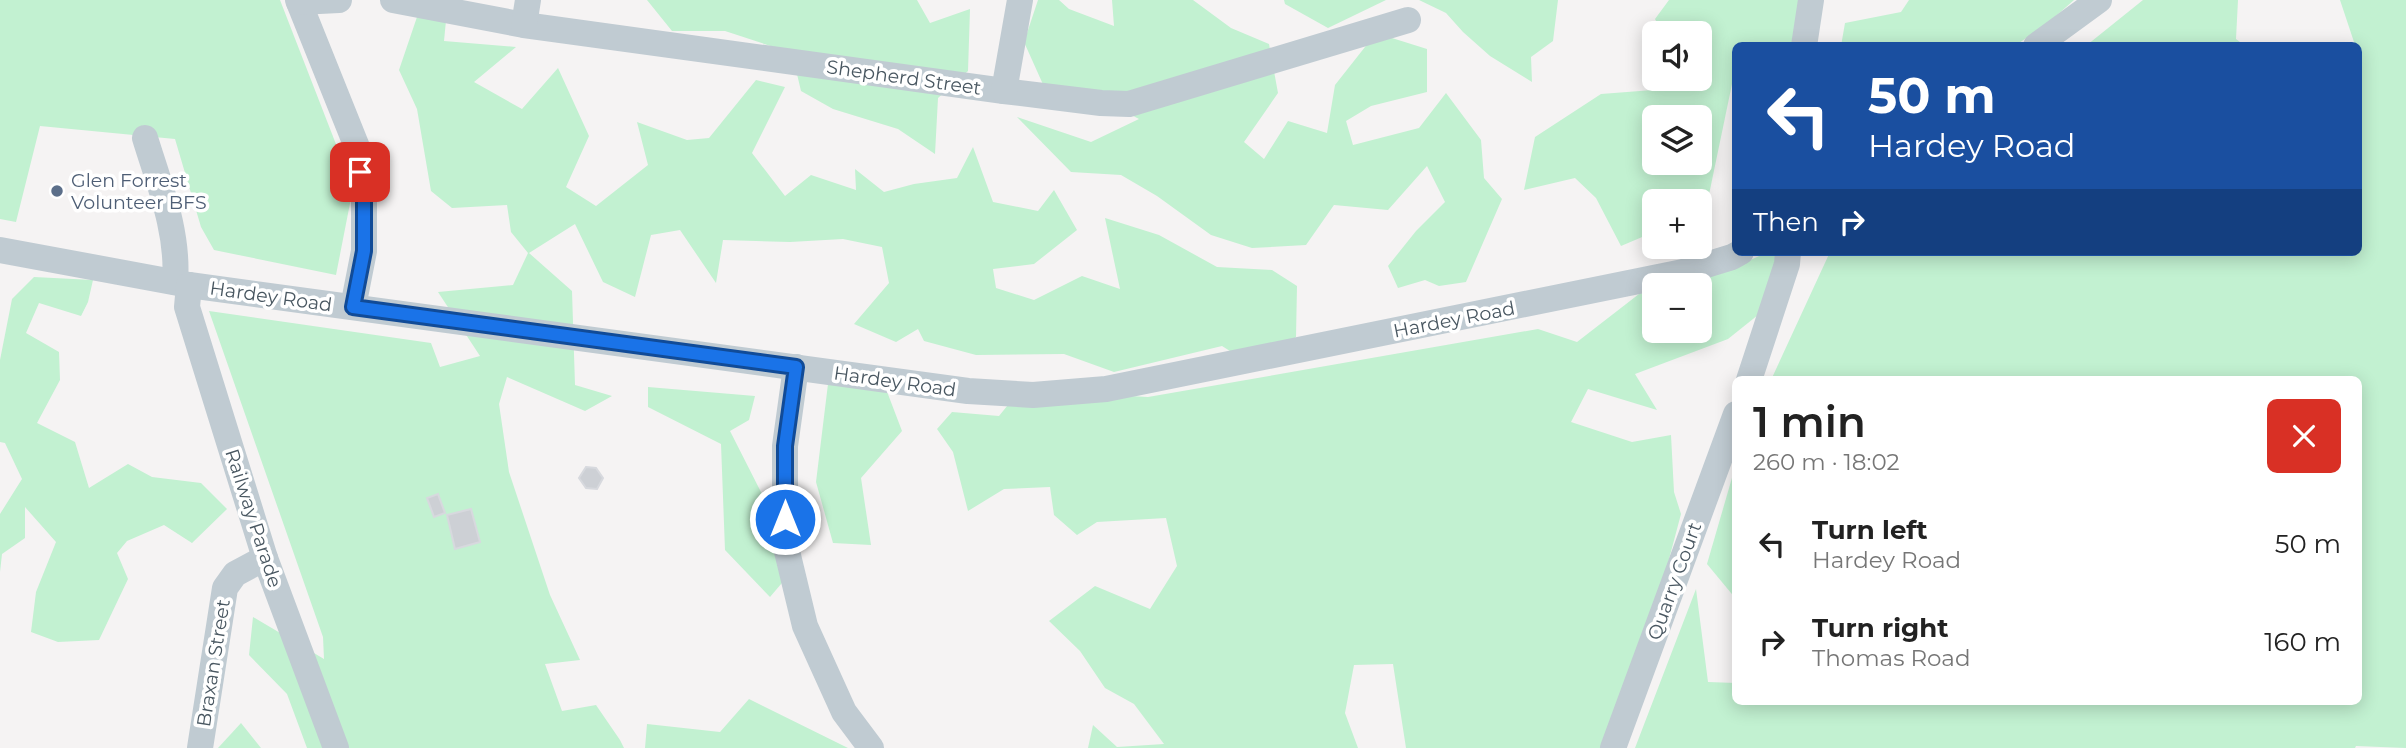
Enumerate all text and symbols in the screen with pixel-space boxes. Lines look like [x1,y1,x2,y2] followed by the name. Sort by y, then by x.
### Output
[1642,21,1712,343] map controls
[1642,21,1712,91] button: sound
[825,55,983,100] street label: Shepherd Street
[1868,66,1996,125] text: 50 m
[1753,70,1844,161] icon: left
[1642,105,1712,175] button: layers
[1868,126,2076,165] text: Hardey Road
[330,142,390,202] pin
[341,153,379,191] icon: arrive
[71,169,207,214] place label: Glen Forrest Volunteer BFS
[49,183,65,199] marker: Glen Forrest Volunteer BFS
[1642,189,1712,259] button: +
[1833,203,1871,241] icon: right
[1753,206,1819,238] text: Then
[1642,273,1712,343] button: −
[208,277,334,316] street label: Hardey Road
[1391,296,1517,343] street label: Hardey Road
[832,362,958,401] street label: Hardey Road
[1753,396,1866,448] text: 1 min
[2267,399,2341,473] button: close
[220,446,287,590] street label: Railway Parade
[1753,448,1900,476] text: 260 m · 18:02
[748,482,822,556] position arrow
[1812,514,1928,546] text: Turn left
[1643,519,1706,643] street label: Quarry Court
[1753,525,1791,563] icon: left
[2275,528,2341,560] text: 50 m
[1812,546,1961,574] text: Hardey Road
[192,597,235,728] street label: Braxan Street
[1812,612,1948,644] text: Turn right
[1753,623,1791,661] icon: right
[2264,626,2341,658] text: 160 m
[1812,644,1971,672] text: Thomas Road

